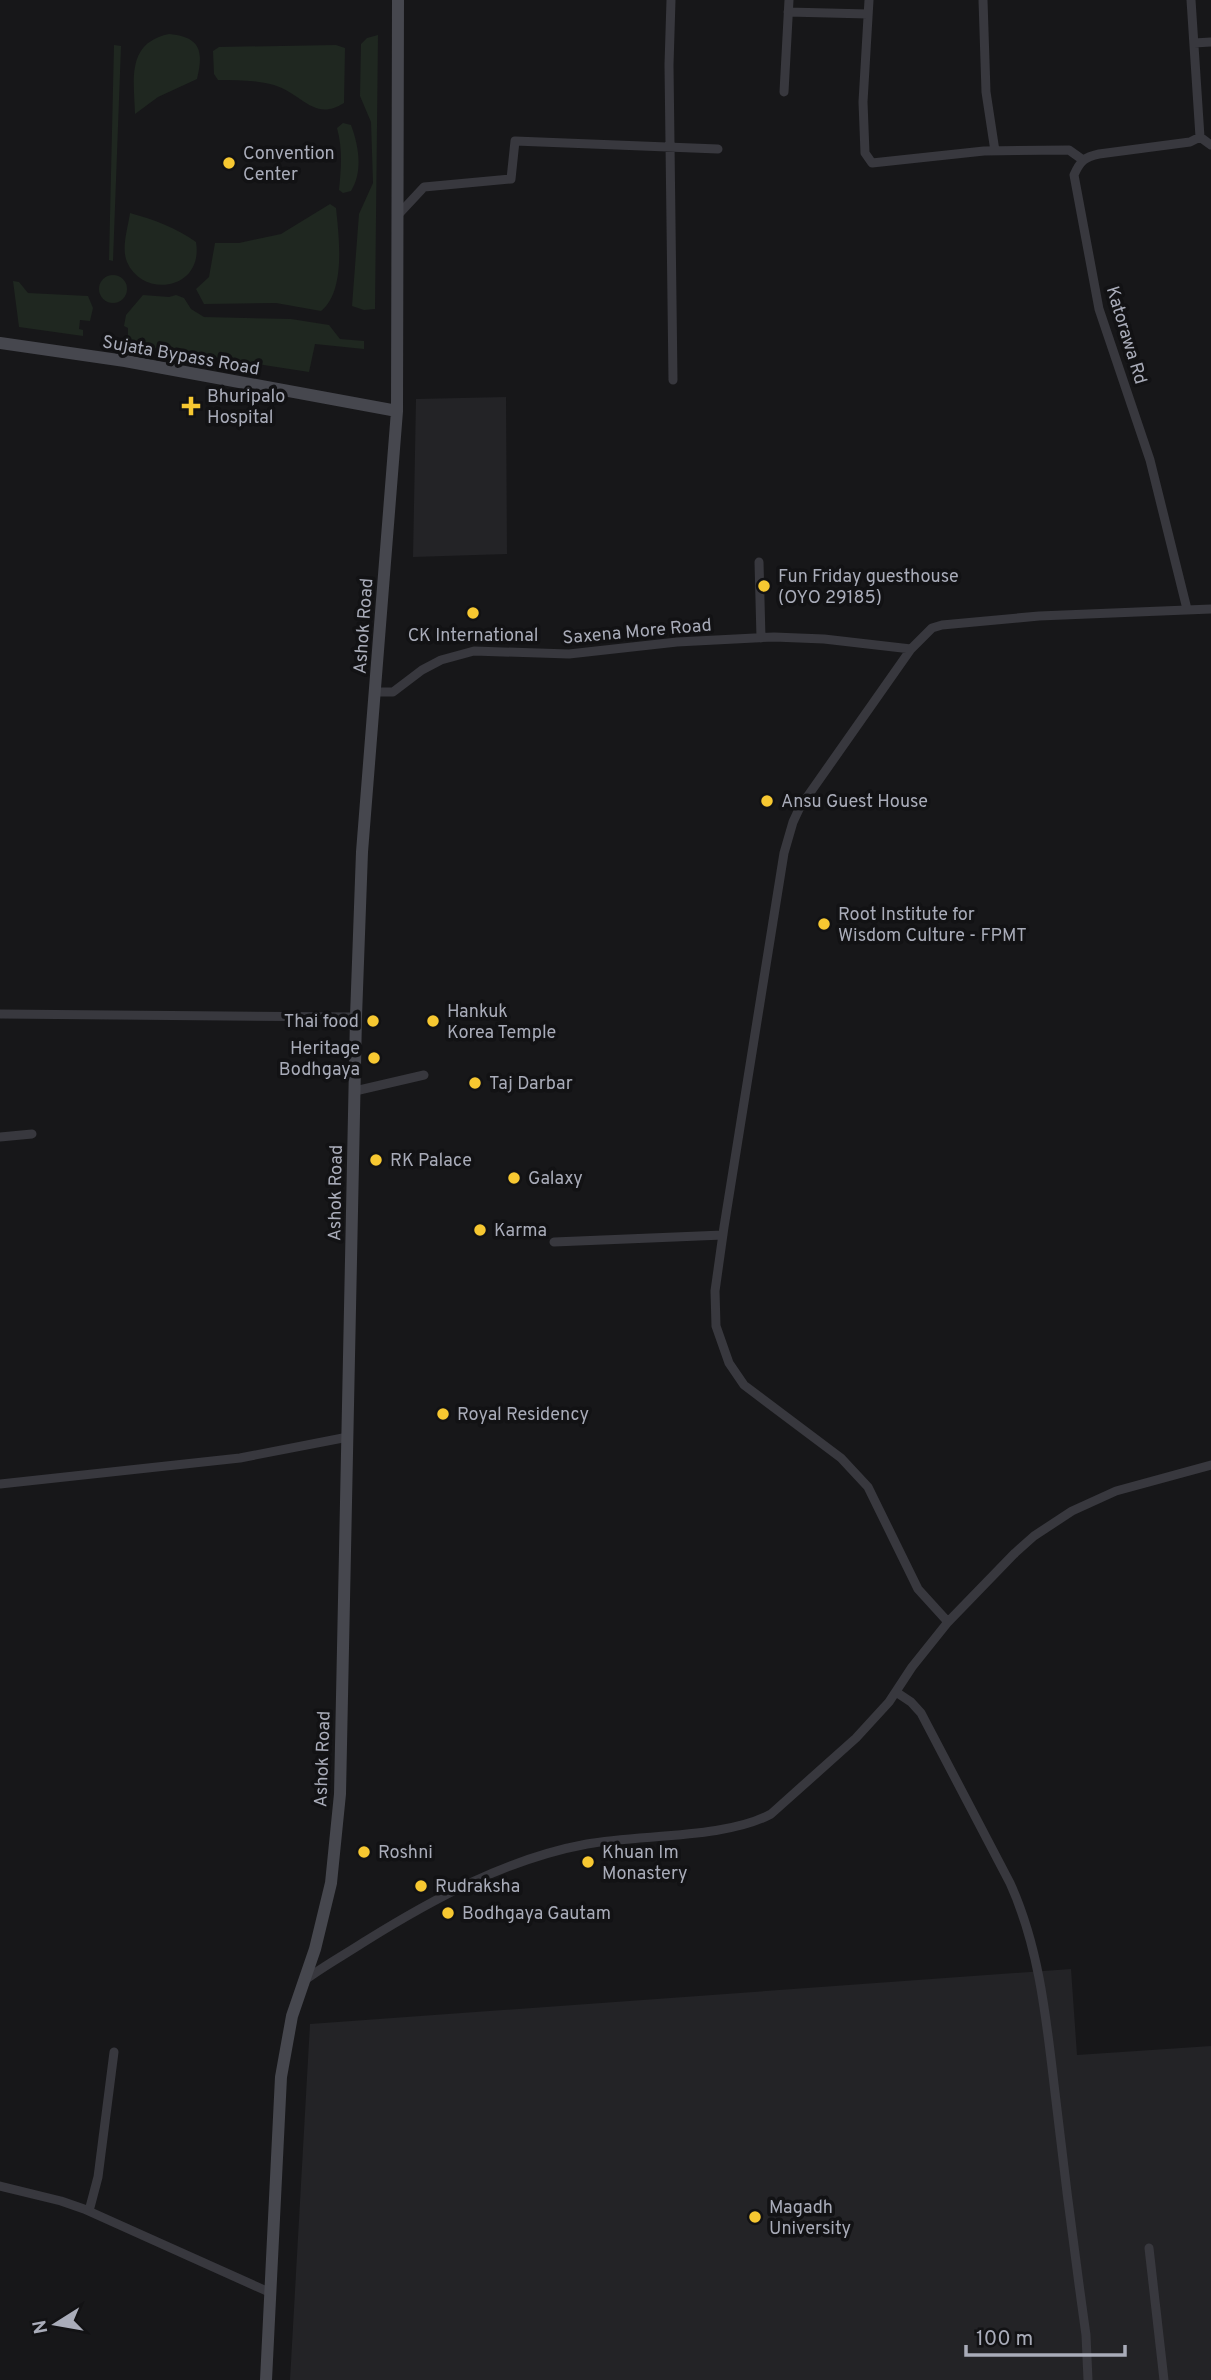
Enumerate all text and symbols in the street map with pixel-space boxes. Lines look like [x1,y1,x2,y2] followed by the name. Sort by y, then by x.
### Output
[243,143,335,187] place label: Convention Center
[221,155,237,171] marker: Convention Center
[1100,284,1151,387] street label: Katorawa Rd
[100,331,261,382] street label: Sujata Bypass Road
[207,386,285,430] place label: Bhuripalo Hospital
[181,396,201,416] marker: Bhuripalo Hospital
[778,566,959,610] place label: Fun Friday guesthouse (OYO 29185)
[350,577,379,675] street label: Ashok Road
[756,578,772,594] marker: Fun Friday guesthouse (OYO 29185)
[465,605,481,621] marker: CK International
[562,615,713,650] street label: Saxena More Road
[408,625,538,648] place label: CK International
[781,791,928,814] place label: Ansu Guest House
[759,793,775,809] marker: Ansu Guest House
[838,904,1027,948] place label: Root Institute for Wisdom Culture - FPMT
[816,916,832,932] marker: Root Institute for Wisdom Culture - FPMT
[447,1001,556,1045] place label: Hankuk Korea Temple
[284,1011,359,1034] place label: Thai food
[365,1013,381,1029] marker: Thai food
[425,1013,441,1029] marker: Hankuk Korea Temple
[279,1038,360,1082] place label: Heritage Bodhgaya
[366,1050,382,1066] marker: Heritage Bodhgaya
[489,1073,573,1096] place label: Taj Darbar
[467,1075,483,1091] marker: Taj Darbar
[324,1145,349,1241] street label: Ashok Road
[390,1150,472,1173] place label: RK Palace
[368,1152,384,1168] marker: RK Palace
[528,1168,583,1191] place label: Galaxy
[506,1170,522,1186] marker: Galaxy
[494,1220,547,1243] place label: Karma
[472,1222,488,1238] marker: Karma
[457,1404,589,1427] place label: Royal Residency
[435,1406,451,1422] marker: Royal Residency
[310,1710,337,1808] street label: Ashok Road
[378,1842,433,1865] place label: Roshni
[602,1842,688,1886] place label: Khuan Im Monastery
[356,1844,372,1860] marker: Roshni
[580,1854,596,1870] marker: Khuan Im Monastery
[435,1876,520,1899] place label: Rudraksha
[413,1878,429,1894] marker: Rudraksha
[462,1903,611,1926] place label: Bodhgaya Gautam
[440,1905,456,1921] marker: Bodhgaya Gautam
[769,2197,851,2241] place label: Magadh University
[747,2209,763,2225] marker: Magadh University
[21,2289,91,2359] north arrow
[966,2314,1125,2358] scale bar
[28,2318,54,2336] text: N
[976,2326,1033,2353] text: 100 m

